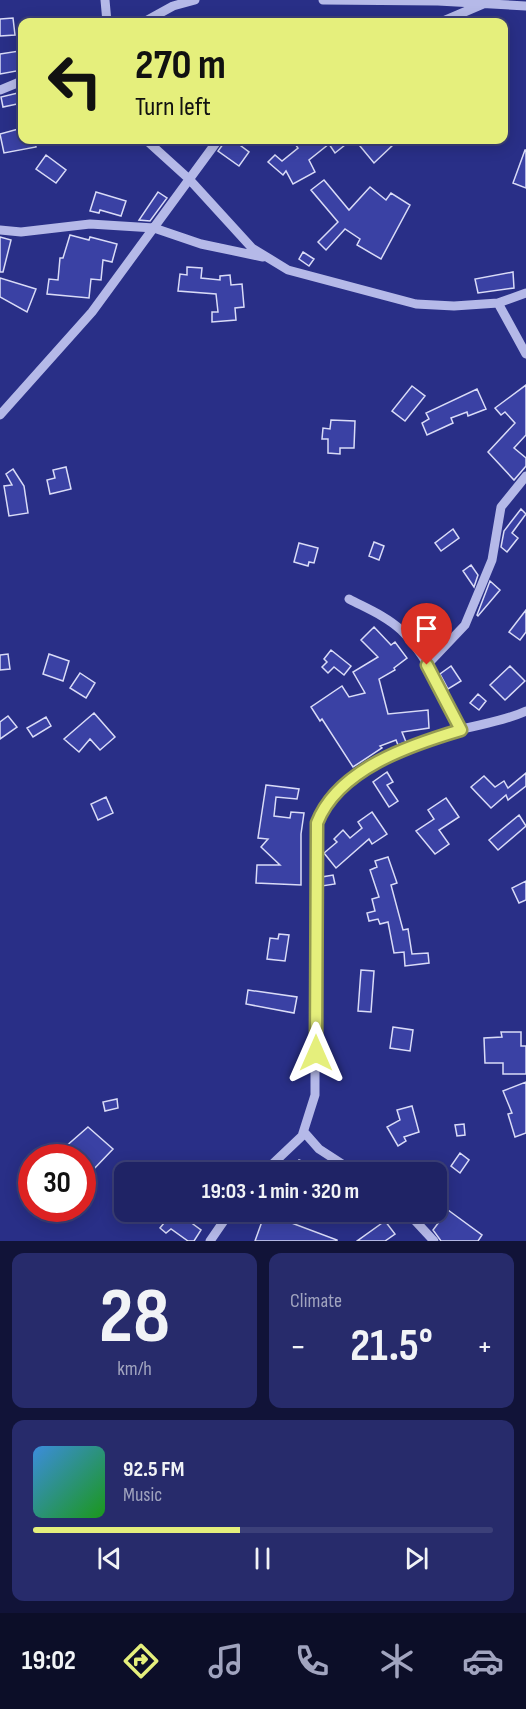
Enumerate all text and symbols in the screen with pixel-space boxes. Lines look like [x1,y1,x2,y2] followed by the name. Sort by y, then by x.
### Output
[135,40,226,91] text: 270 m
[36,42,114,120] icon: left
[135,91,211,123] text: Turn left
[401,603,452,665] pin
[410,612,443,645] icon: arrive
[284,1021,348,1085] position arrow
[18,1144,96,1222] speed limit sign: 30
[202,1178,359,1205] text: 19:03 · 1 min · 320 m
[99,1271,170,1364] text: 28
[290,1289,342,1313] text: Climate
[350,1319,433,1374] text: 21.5°
[290,1327,306,1367] text: −
[477,1327,493,1367] text: +
[117,1357,152,1381] text: km/h
[123,1456,184,1483] text: 92.5 FM
[123,1483,162,1507] text: Music
[93,1542,126,1575] icon: previous
[246,1542,279,1575] icon: pause
[400,1542,433,1575] icon: next
[120,1640,162,1682] icon: directions
[205,1640,247,1682] icon: music
[291,1640,333,1682] icon: phone
[376,1640,418,1682] icon: climate
[462,1640,504,1682] icon: car
[22,1645,76,1677] text: 19:02

